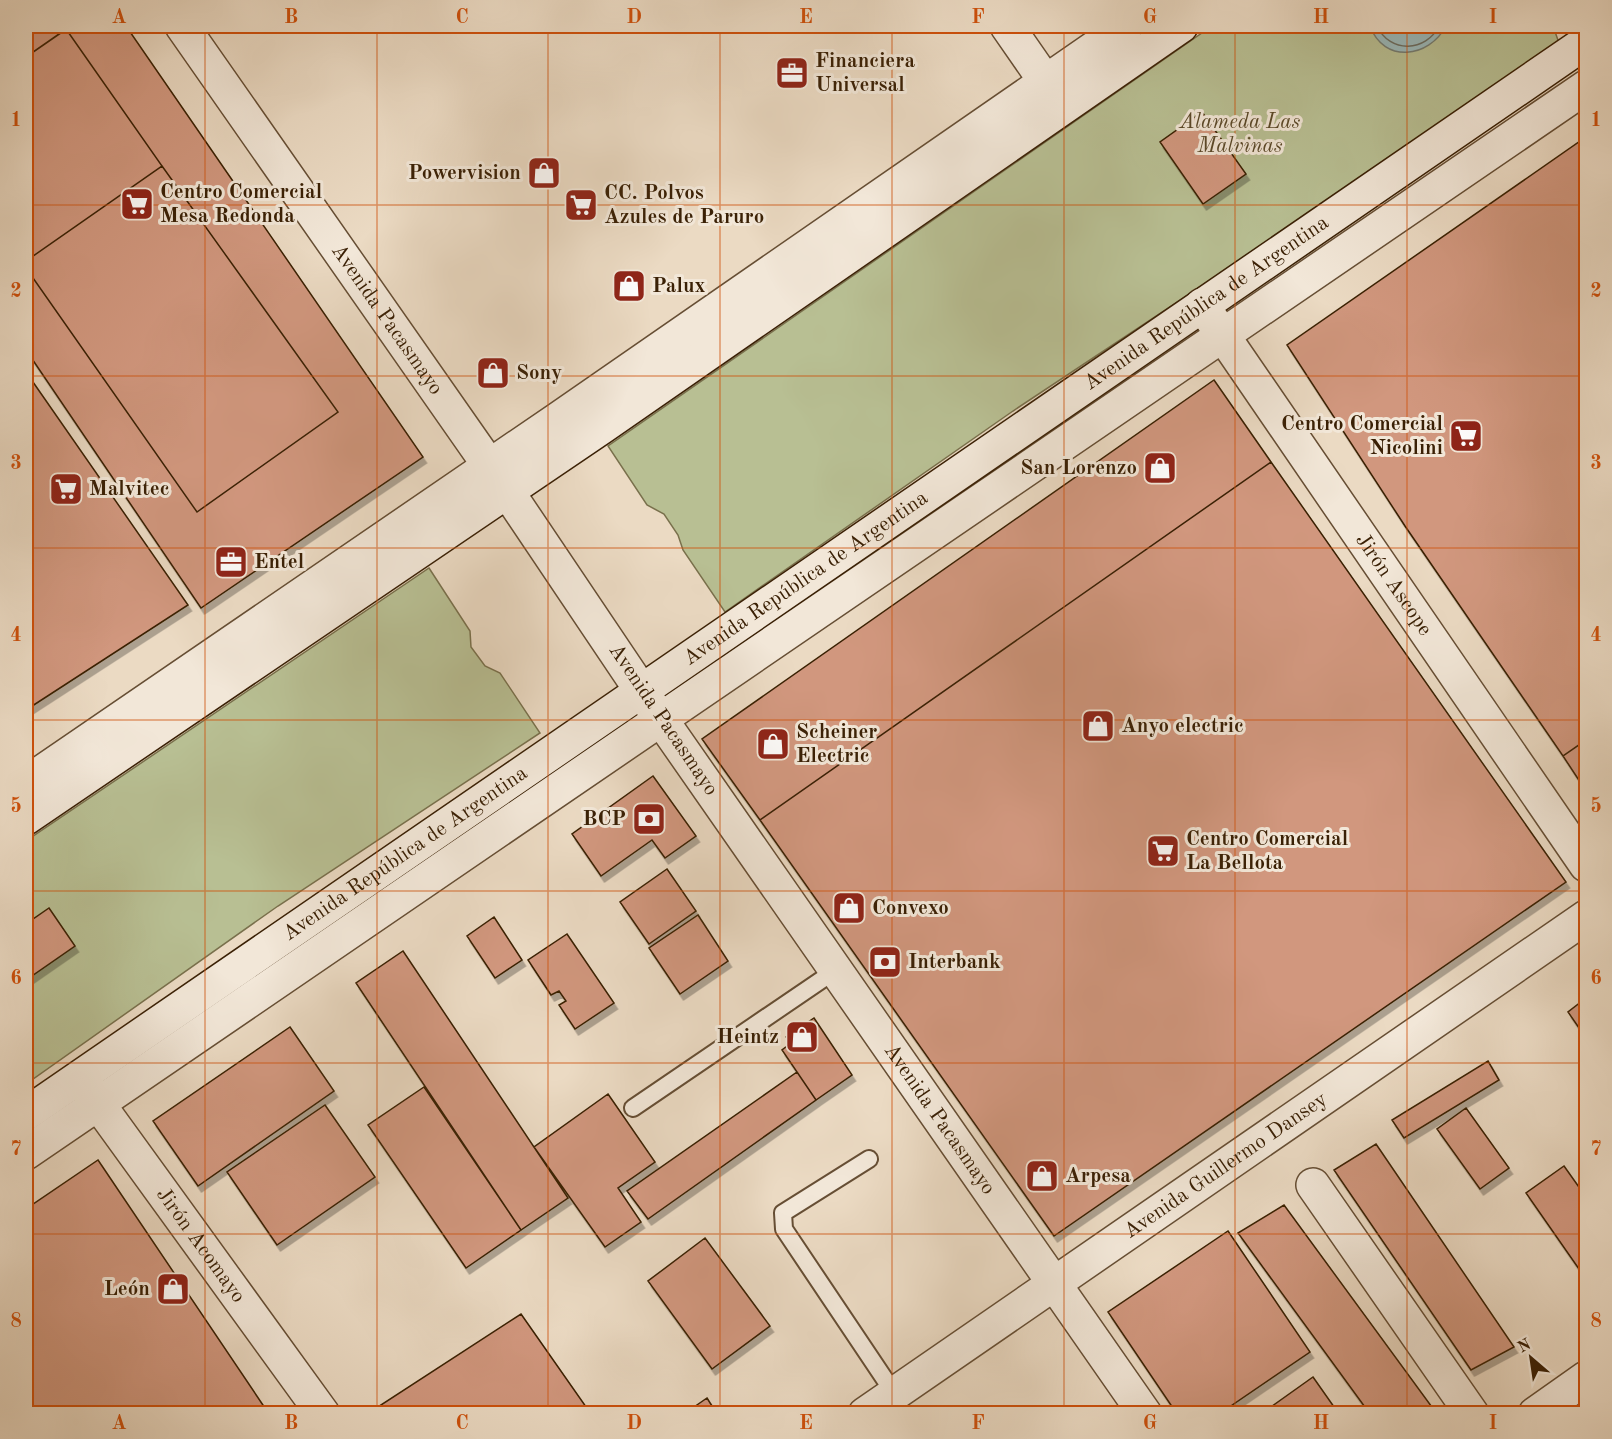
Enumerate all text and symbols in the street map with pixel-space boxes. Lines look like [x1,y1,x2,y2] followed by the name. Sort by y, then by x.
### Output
[111,8,127,28] text: A
[284,8,298,28] text: B
[455,8,469,28] text: C
[626,8,642,28] text: D
[799,8,813,28] text: E
[971,8,985,28] text: F
[1143,8,1157,28] text: G
[1313,8,1329,28] text: H
[1489,8,1497,28] text: I
[815,51,915,96] place label: Financiera Universal
[774,55,810,91] office icon: Financiera Universal
[10,111,22,131] text: 1
[1590,111,1602,131] text: 1
[1179,112,1301,157] park label: Alameda Las Malvinas
[526,155,562,191] shop icon: Powervision
[408,163,521,184] place label: Powervision
[160,182,322,227] place label: Centro Comercial Mesa Redonda
[604,183,764,228] place label: CC. Polvos Azules de Paruro
[119,186,155,222] supermarket icon: Centro Comercial Mesa Redonda
[563,187,599,223] supermarket icon: CC. Polvos Azules de Paruro
[1080,212,1332,394] street label: Avenida República de Argentina
[327,240,447,399] street label: Avenida Pacasmayo
[611,268,647,304] shop icon: Palux
[652,276,706,297] place label: Palux
[10,282,22,302] text: 2
[1590,282,1602,302] text: 2
[475,355,511,391] shop icon: Sony
[516,363,562,384] place label: Sony
[1281,414,1443,459] place label: Centro Comercial Nicolini
[1448,418,1484,454] supermarket icon: Centro Comercial Nicolini
[1142,450,1178,486] shop icon: San Lorenzo
[10,454,22,474] text: 3
[1590,454,1602,474] text: 3
[1020,458,1137,479] place label: San Lorenzo
[48,471,84,507] supermarket icon: Malvitec
[89,479,170,500] place label: Malvitec
[680,487,932,669] street label: Avenida República de Argentina
[1352,530,1436,639] street label: Jirón Ascope
[213,544,249,580] office icon: Entel
[254,552,304,573] place label: Entel
[10,626,22,646] text: 4
[1590,626,1602,646] text: 4
[604,640,722,800] street label: Avenida Pacasmayo
[1080,708,1116,744] shop icon: Anyo electric
[1121,716,1244,737] place label: Anyo electric
[796,722,877,767] place label: Scheiner Electric
[755,726,791,762] shop icon: Scheiner Electric
[279,762,531,945] street label: Avenida República de Argentina
[10,796,22,817] text: 5
[1590,796,1602,817] text: 5
[631,801,667,837] bank icon: BCP
[582,809,626,830] place label: BCP
[1186,829,1348,874] place label: Centro Comercial La Bellota
[1145,833,1181,869] supermarket icon: Centro Comercial La Bellota
[831,890,867,926] shop icon: Convexo
[872,898,949,919] place label: Convexo
[867,944,903,980] bank icon: Interbank
[908,952,1001,973] place label: Interbank
[10,969,22,989] text: 6
[1590,969,1602,989] text: 6
[784,1019,820,1055] shop icon: Heintz
[717,1027,779,1048] place label: Heintz
[880,1040,999,1198] street label: Avenida Pacasmayo
[1120,1088,1331,1243] street label: Avenida Guillermo Dansey
[10,1140,22,1160] text: 7
[1590,1140,1602,1160] text: 7
[1024,1158,1060,1194] shop icon: Arpesa
[1065,1166,1131,1187] place label: Arpesa
[152,1184,249,1307] street label: Jirón Acomayo
[155,1271,191,1307] shop icon: León
[104,1279,150,1300] place label: León
[10,1312,22,1332] text: 8
[1590,1312,1602,1332] text: 8
[1501,1328,1561,1388] north arrow
[1515,1336,1535,1357] text: N
[111,1414,127,1434] text: A
[284,1414,298,1434] text: B
[455,1414,469,1434] text: C
[626,1414,642,1434] text: D
[799,1414,813,1434] text: E
[971,1414,985,1434] text: F
[1143,1414,1157,1434] text: G
[1313,1414,1329,1434] text: H
[1489,1414,1497,1434] text: I

